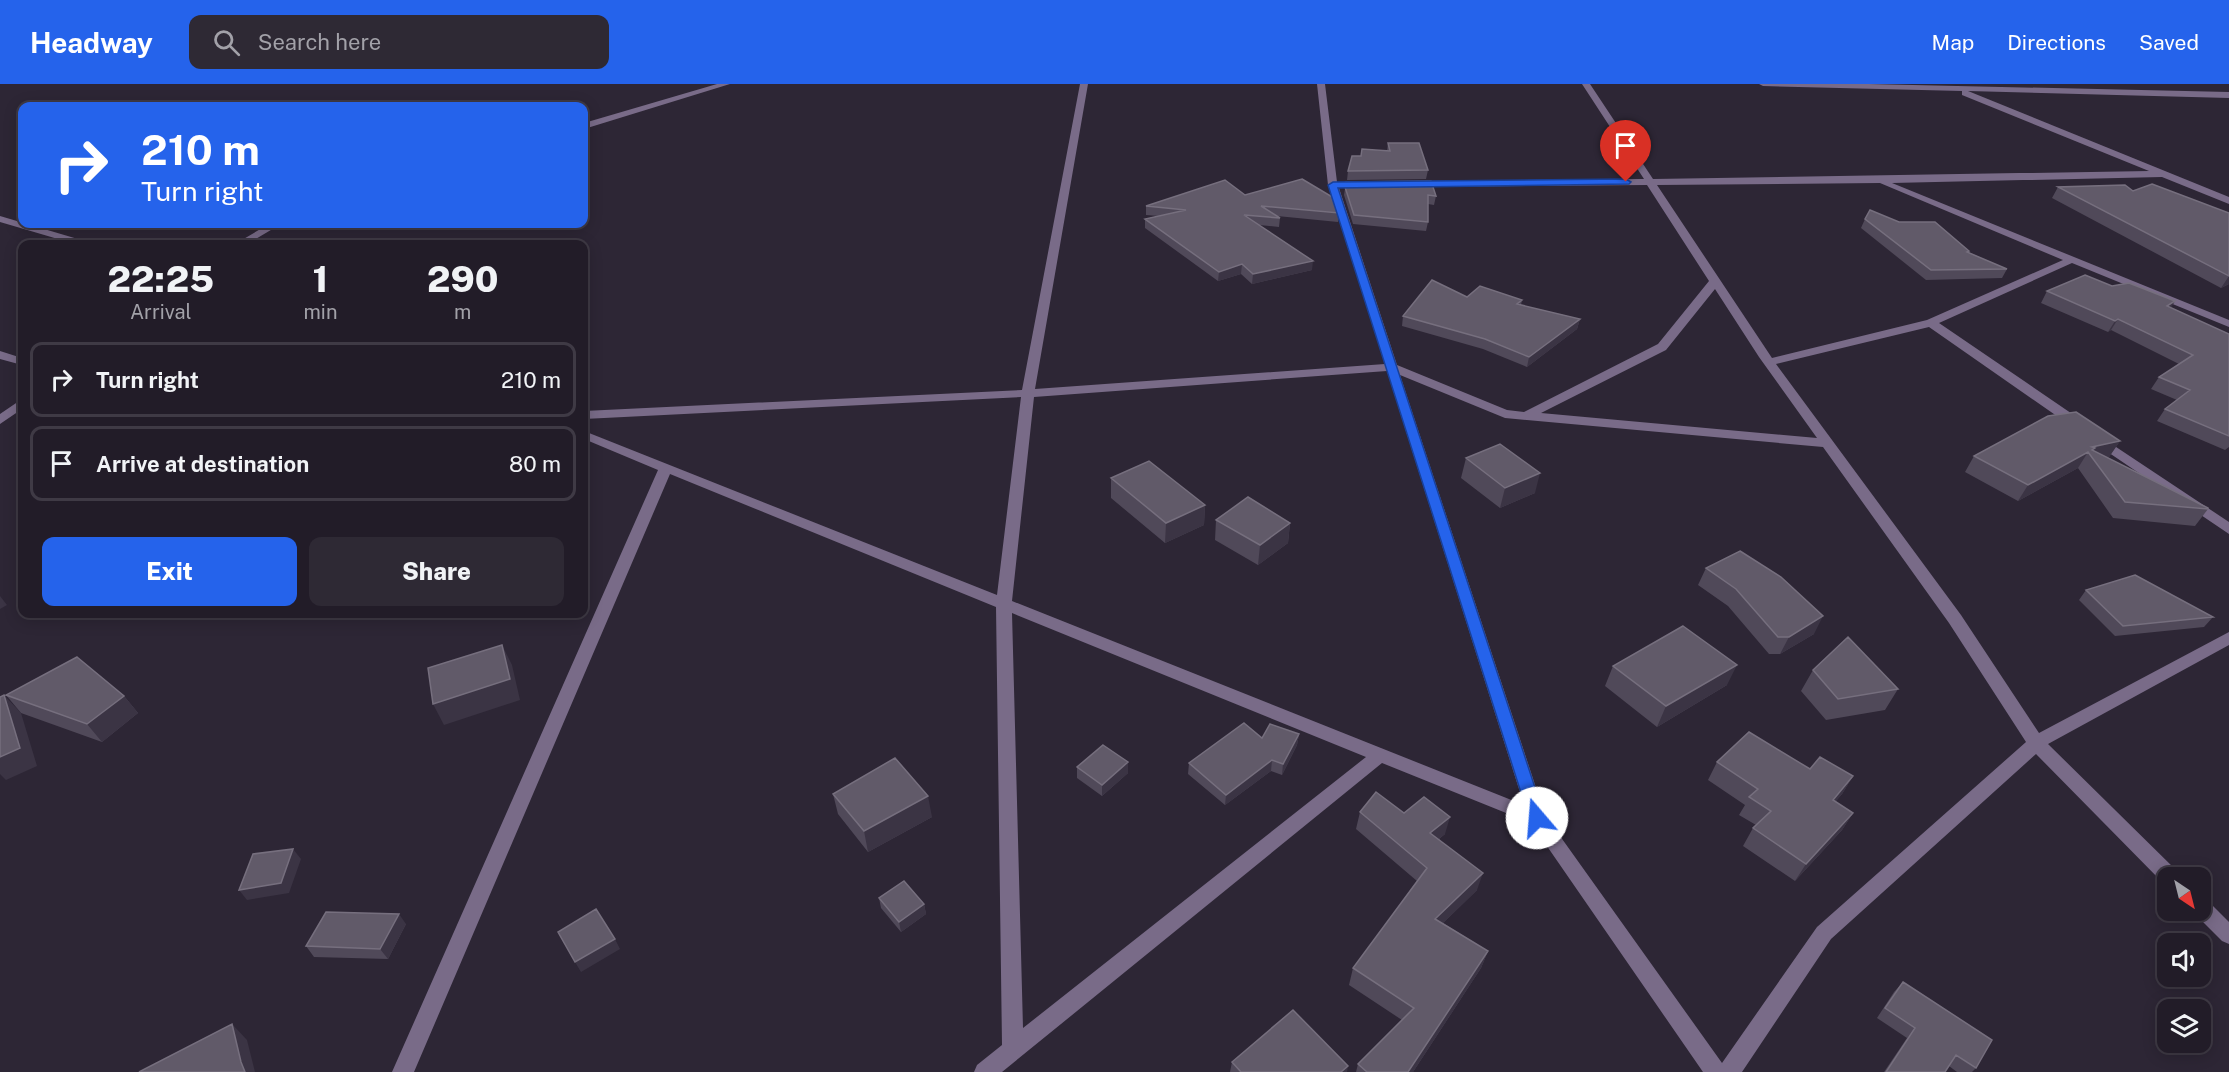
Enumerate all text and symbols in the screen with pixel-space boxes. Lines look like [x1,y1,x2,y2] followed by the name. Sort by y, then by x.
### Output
[189,15,609,69] search box
[30,26,153,59] text: Headway
[210,26,243,59] icon: search
[258,29,381,55] text: Search here
[1932,30,1974,55] text: Map
[2007,30,2106,55] text: Directions
[2139,30,2199,55] text: Saved
[1600,120,1651,182] pin
[141,125,260,174] text: 210 m
[42,126,120,204] icon: right
[1609,129,1642,162] icon: arrive
[141,175,264,207] text: Turn right
[108,258,214,300] text: 22:25
[313,258,328,300] text: 1
[427,258,498,300] text: 290
[130,300,192,324] text: Arrival
[304,300,337,324] text: min
[454,300,471,324] text: m
[45,363,78,396] icon: right
[96,367,199,393] text: Turn right
[501,367,561,393] text: 210 m
[45,447,78,480] icon: arrive
[96,451,309,477] text: Arrive at destination
[509,451,561,477] text: 80 m
[42,537,297,606] button: Exit
[309,537,564,606] button: Share
[1505,786,1569,850] position arrow
[2157,867,2211,921] north arrow
[2157,867,2211,1053] map controls
[2157,933,2211,987] button: sound
[2157,999,2211,1053] button: layers

